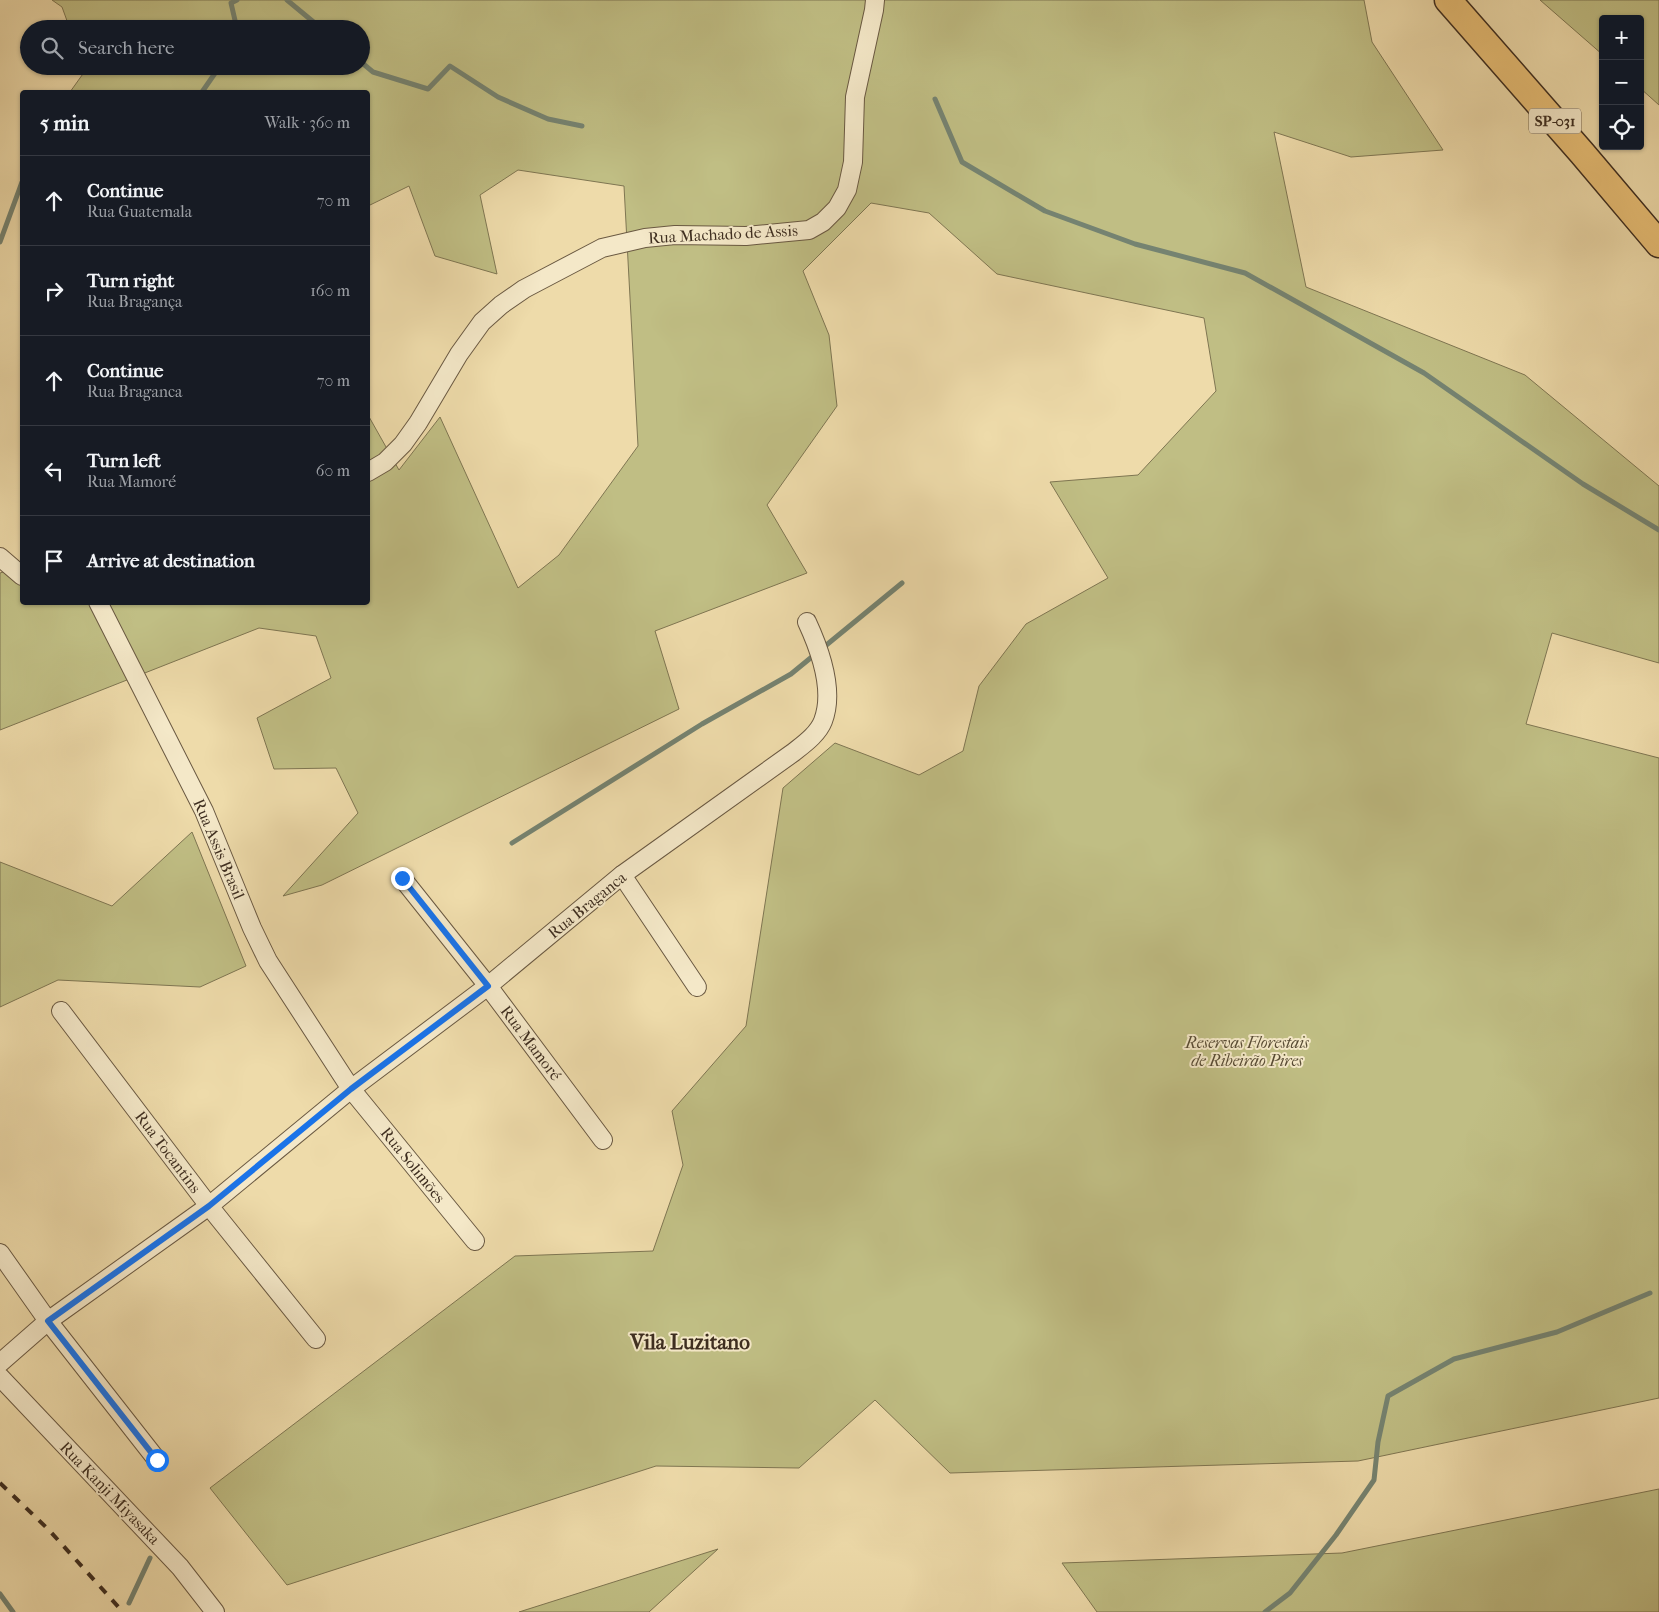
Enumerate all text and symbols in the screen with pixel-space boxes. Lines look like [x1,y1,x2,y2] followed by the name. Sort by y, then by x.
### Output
[1599,15,1644,150] map controls
[1599,15,1644,60] button: +
[20,20,370,75] search box
[38,34,66,62] icon: search
[78,37,174,59] text: Search here
[1599,60,1644,105] button: −
[1599,105,1644,150] button: locate
[1529,108,1581,134] road number: SP-031
[40,111,89,135] text: 5 min
[264,113,350,132] text: Walk · 360 m
[87,180,163,202] text: Continue
[40,187,68,215] icon: ahead
[317,191,350,210] text: 70 m
[87,202,192,221] text: Rua Guatemala
[648,221,798,247] street label: Rua Machado de Assis
[87,270,174,292] text: Turn right
[40,277,68,305] icon: right
[310,281,350,300] text: 160 m
[87,292,182,311] text: Rua Bragança
[87,360,163,382] text: Continue
[40,367,68,395] icon: ahead
[317,371,350,390] text: 70 m
[87,382,182,401] text: Rua Braganca
[87,450,161,472] text: Turn left
[40,457,68,485] icon: left
[316,461,350,480] text: 60 m
[87,472,176,491] text: Rua Mamoré
[40,547,68,575] icon: arrive
[87,550,255,572] text: Arrive at destination
[189,796,249,903] street label: Rua Assis Brasil
[391,867,414,890] route end
[544,867,631,942] street label: Rua Braganca
[497,1002,565,1084] street label: Rua Mamoré
[1184,1033,1310,1070] park label: Reservas Florestais de Ribeirão Pires
[131,1107,205,1197] street label: Rua Tocantins
[377,1123,449,1207] street label: Rua Solimões
[629,1330,750,1354] district label: Vila Luzitano
[56,1438,164,1549] street label: Rua Kanji Miyasaka
[146,1449,169,1472] route start

